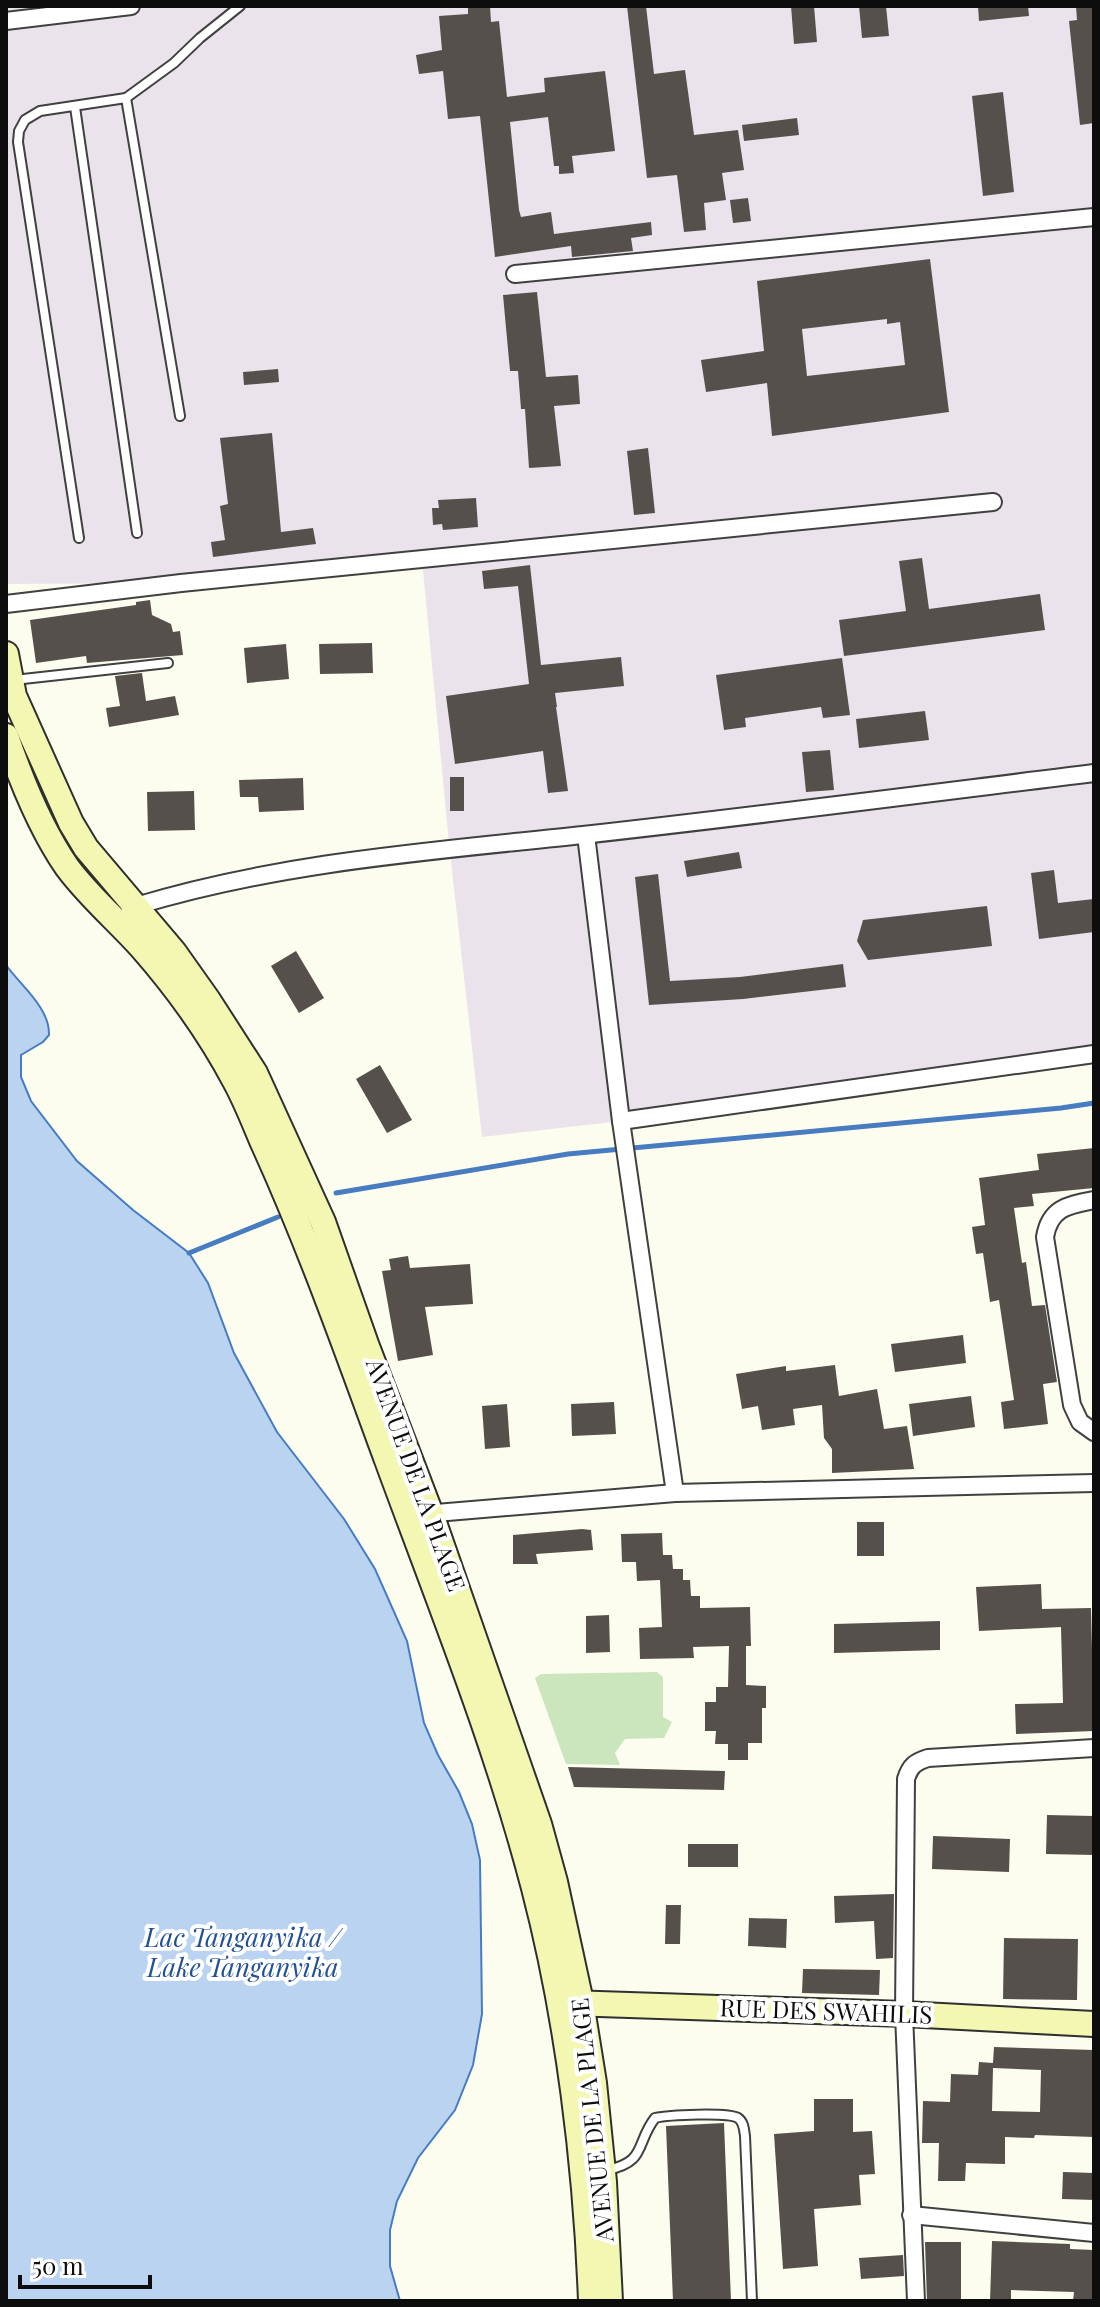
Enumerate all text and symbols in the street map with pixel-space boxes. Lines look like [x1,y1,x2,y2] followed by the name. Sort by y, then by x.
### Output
[360,1353,474,1595] street label: AVENUE DE LA PLAGE
[144,1919,344,1984] water label: Lac Tanganyika / Lake Tanganyika
[719,1990,933,2030] street label: RUE DES SWAHILIS
[562,1997,620,2245] street label: AVENUE DE LA PLAGE
[20,2239,150,2289] scale bar
[32,2249,84,2281] text: 50 m

